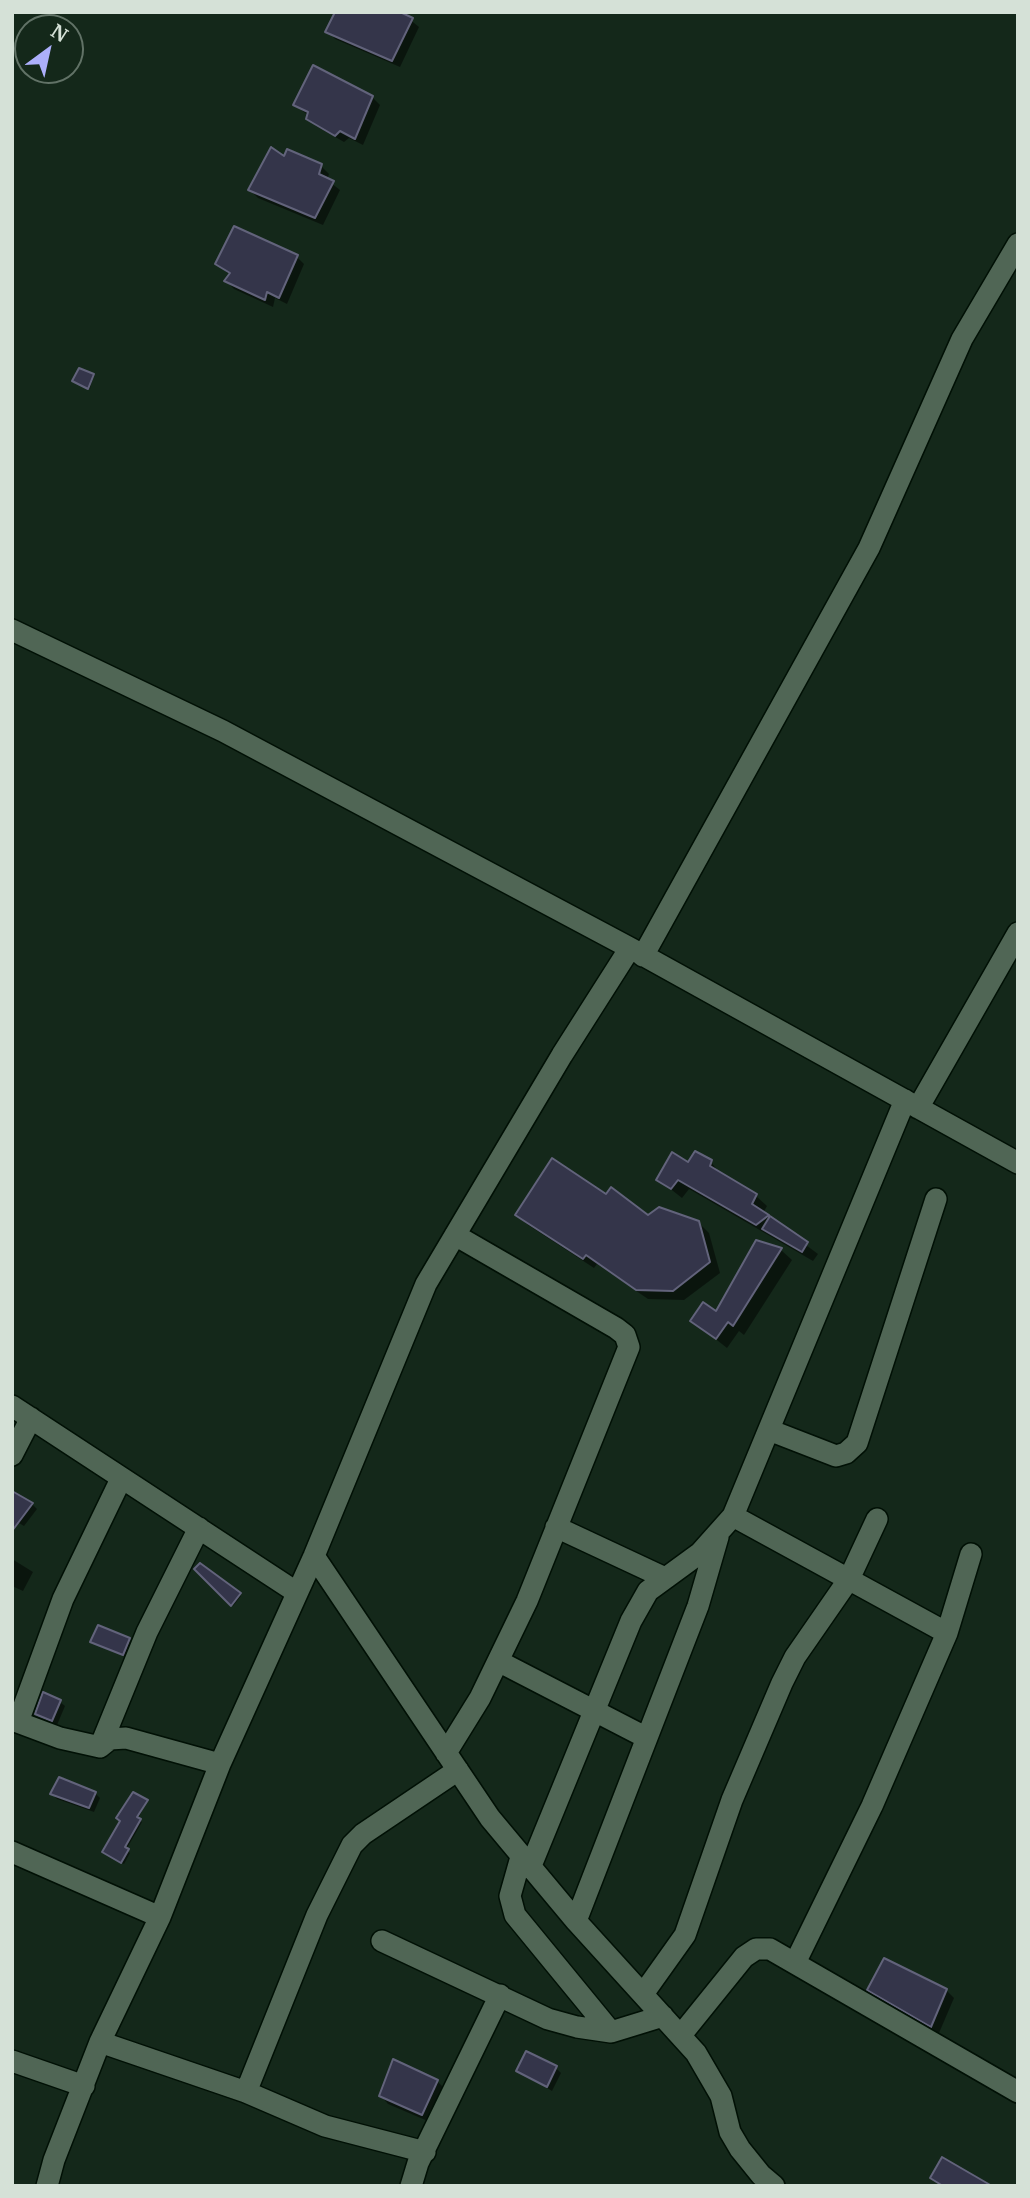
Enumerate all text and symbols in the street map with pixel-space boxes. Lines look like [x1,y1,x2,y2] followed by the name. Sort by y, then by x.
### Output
[14,14,84,84] north arrow
[47,19,72,47] text: N

